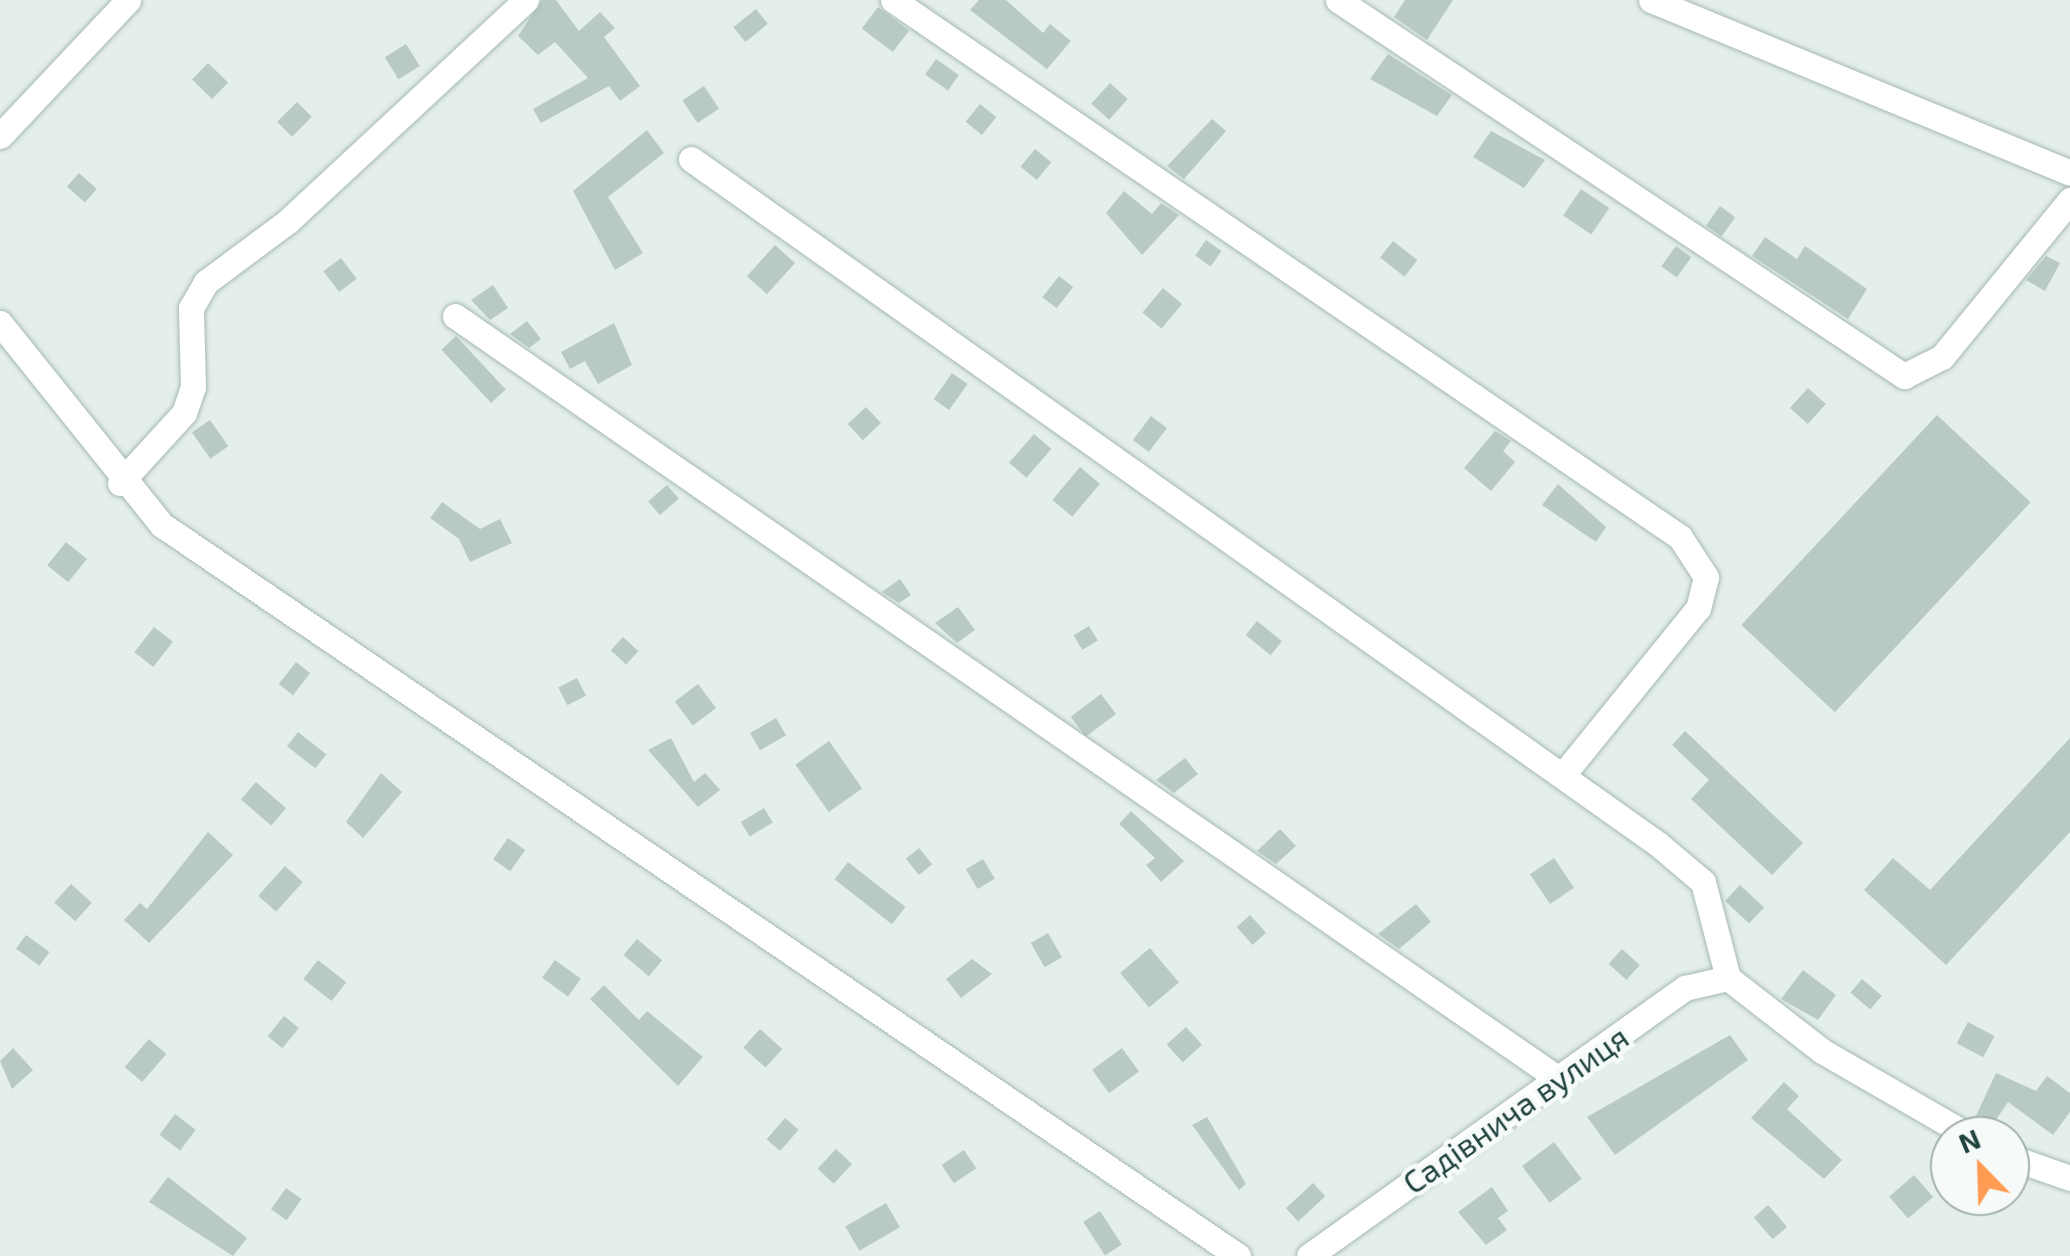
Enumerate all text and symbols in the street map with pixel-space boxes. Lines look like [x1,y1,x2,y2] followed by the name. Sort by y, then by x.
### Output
[1395,1017,1635,1201] street label: Садівнича вулиця
[1930,1116,2030,1216] north arrow
[1953,1121,1985,1160] text: N

